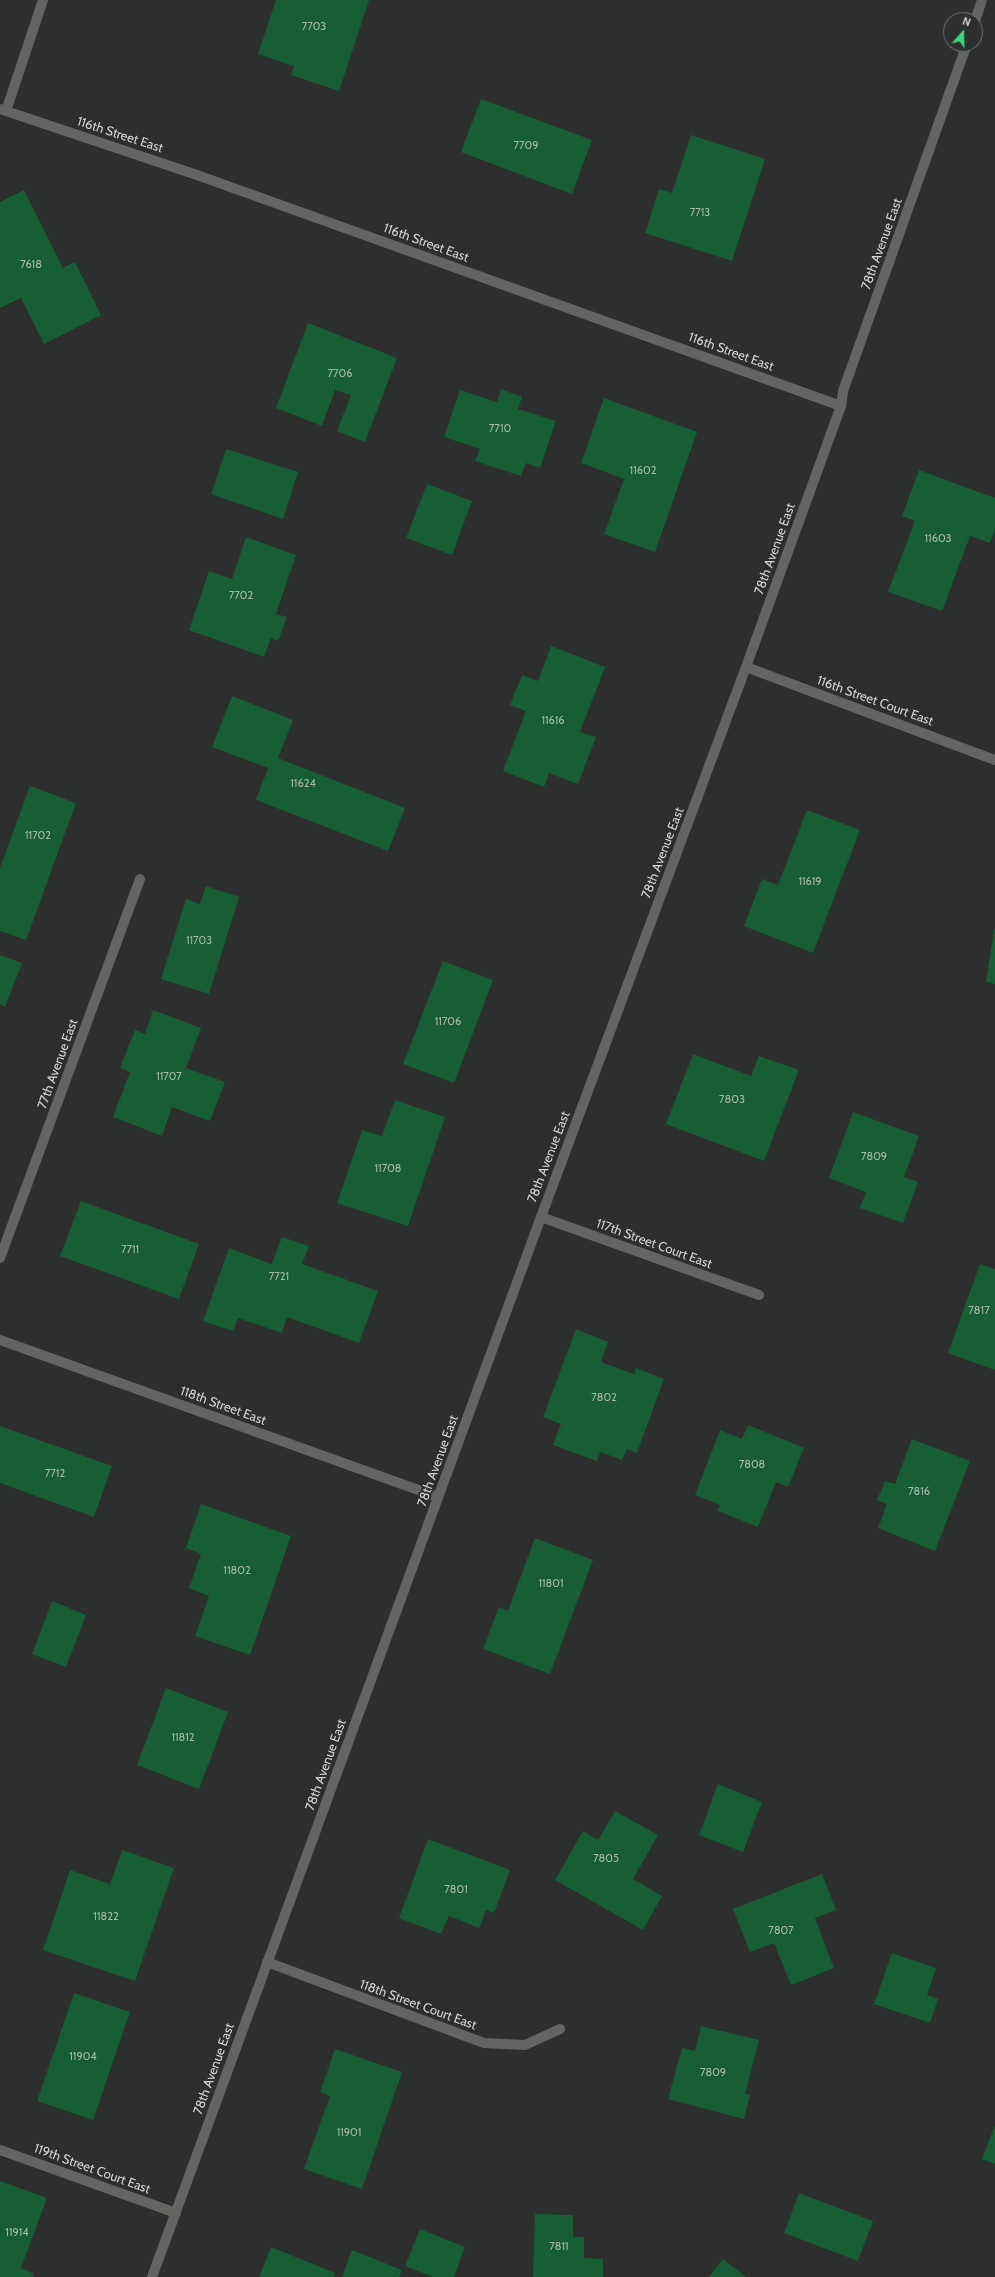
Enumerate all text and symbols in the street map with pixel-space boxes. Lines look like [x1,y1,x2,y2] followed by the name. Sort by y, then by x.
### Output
[943,12,983,52] north arrow
[961,14,973,30] text: N
[302,20,326,34] house number: 7703
[75,114,165,156] street label: 116th Street East
[514,139,538,153] house number: 7709
[858,196,906,292] street label: 78th Avenue East
[690,206,710,220] house number: 7713
[381,220,471,266] street label: 116th Street East
[20,258,42,272] house number: 7618
[686,329,776,375] street label: 116th Street East
[328,367,352,381] house number: 7706
[489,422,511,436] house number: 7710
[630,464,656,478] house number: 11602
[751,501,799,597] street label: 78th Avenue East
[924,532,952,546] house number: 11603
[229,589,253,603] house number: 7702
[815,673,935,729] street label: 116th Street Court East
[541,714,565,728] house number: 11616
[290,777,316,791] house number: 11624
[638,805,688,901] street label: 78th Avenue East
[25,829,51,843] house number: 11702
[798,875,822,889] house number: 11619
[186,934,212,948] house number: 11703
[435,1015,461,1029] house number: 11706
[34,1017,82,1111] street label: 77th Avenue East
[156,1070,182,1084] house number: 11707
[719,1093,745,1107] house number: 7803
[524,1109,574,1205] street label: 78th Avenue East
[861,1150,887,1164] house number: 7809
[375,1162,401,1176] house number: 11708
[594,1216,714,1272] street label: 117th Street Court East
[121,1243,139,1257] house number: 7711
[269,1270,289,1284] house number: 7721
[968,1304,990,1318] house number: 7817
[178,1383,268,1429] street label: 118th Street East
[591,1391,617,1405] house number: 7802
[414,1413,462,1509] street label: 78th Avenue East
[739,1458,765,1472] house number: 7808
[45,1467,65,1481] house number: 7712
[908,1485,930,1499] house number: 7816
[223,1564,251,1578] house number: 11802
[538,1577,564,1591] house number: 11801
[302,1717,350,1813] street label: 78th Avenue East
[171,1731,195,1745] house number: 11812
[593,1852,619,1866] house number: 7805
[444,1883,468,1897] house number: 7801
[93,1910,119,1924] house number: 11822
[768,1924,794,1938] house number: 7807
[357,1977,479,2033] street label: 118th Street Court East
[190,2021,238,2117] street label: 78th Avenue East
[69,2050,97,2064] house number: 11904
[700,2066,726,2080] house number: 7809
[337,2126,361,2140] house number: 11901
[32,2141,152,2197] street label: 119th Street Court East
[5,2226,29,2240] house number: 11914
[549,2240,569,2254] house number: 7811

